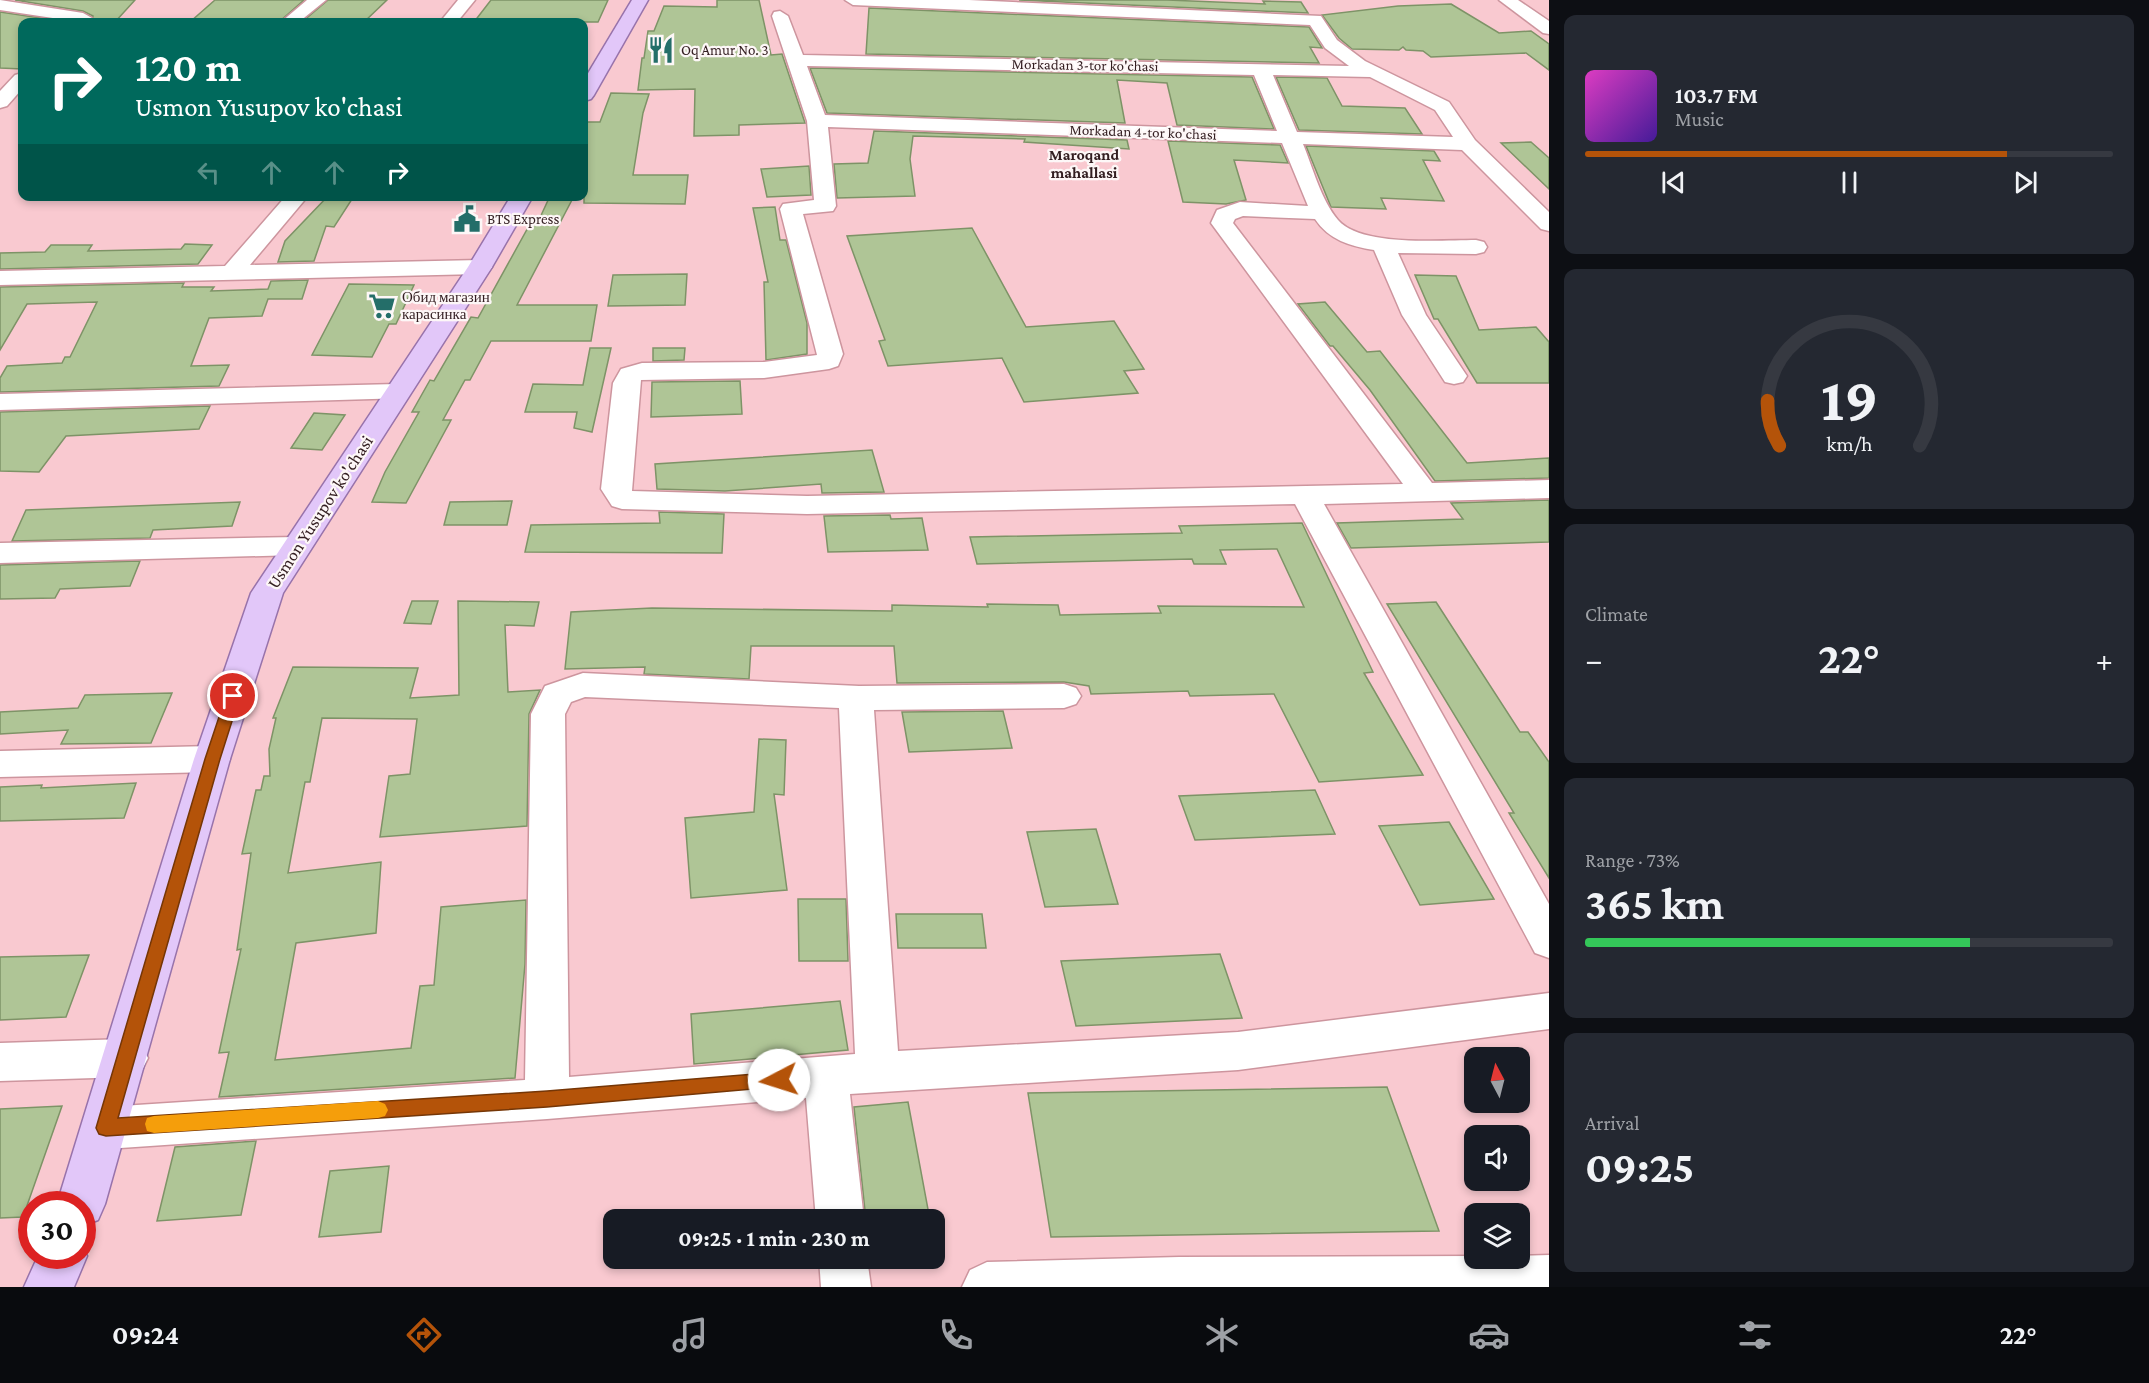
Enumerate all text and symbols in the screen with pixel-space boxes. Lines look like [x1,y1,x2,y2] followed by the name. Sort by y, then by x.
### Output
[646,35,676,65] restaurant icon: Oq Amur No. 3
[36,42,114,120] icon: right
[681,42,769,59] place label: Oq Amur No. 3
[135,43,241,90] text: 120 m
[1011,56,1159,74] street label: Morkadan 3-tor ko'chasi
[1675,83,1758,108] text: 103.7 FM
[135,92,403,122] text: Usmon Yusupov ko'chasi
[1675,108,1724,130] text: Music
[1069,121,1217,143] street label: Morkadan 4-tor ko'chasi
[1049,146,1119,181] district label: Maroqand mahallasi
[192,156,225,189] icon: left
[255,156,288,189] icon: ahead
[318,156,351,189] icon: ahead
[381,156,414,189] icon: right
[1657,166,1690,199] icon: previous
[1833,166,1866,199] icon: pause
[2009,166,2042,199] icon: next
[452,204,482,234] public building icon: BTS Express
[487,211,559,228] place label: BTS Express
[402,289,490,322] place label: Обид магазин карасинка
[367,291,397,321] supermarket icon: Обид магазин карасинка
[1820,364,1878,433] text: 19
[263,432,377,592] street label: Usmon Yusupov ko'chasi
[1826,433,1873,457] text: km/h
[1585,603,1648,625] text: Climate
[1818,633,1880,683] text: 22°
[1585,641,1602,678] text: −
[2096,641,2113,678] text: +
[207,670,258,721] pin
[216,679,249,712] icon: arrive
[1585,849,1680,871] text: Range · 73%
[1585,879,1724,929] text: 365 km
[1464,1047,1530,1113] north arrow
[1464,1047,1530,1269] map controls
[747,1048,811,1112] position arrow
[1585,1112,1639,1134] text: Arrival
[1464,1125,1530,1191] button: sound
[1585,1142,1694,1192] text: 09:25
[18,1191,96,1269] speed limit sign: 30
[1464,1203,1530,1269] button: layers
[678,1226,870,1251] text: 09:25 · 1 min · 230 m
[403,1314,445,1356] icon: directions
[669,1314,711,1356] icon: music
[935,1314,977,1356] icon: phone
[1201,1314,1243,1356] icon: climate
[1468,1314,1510,1356] icon: car
[1734,1314,1776,1356] icon: filters
[112,1320,179,1350] text: 09:24
[2000,1320,2037,1350] text: 22°

